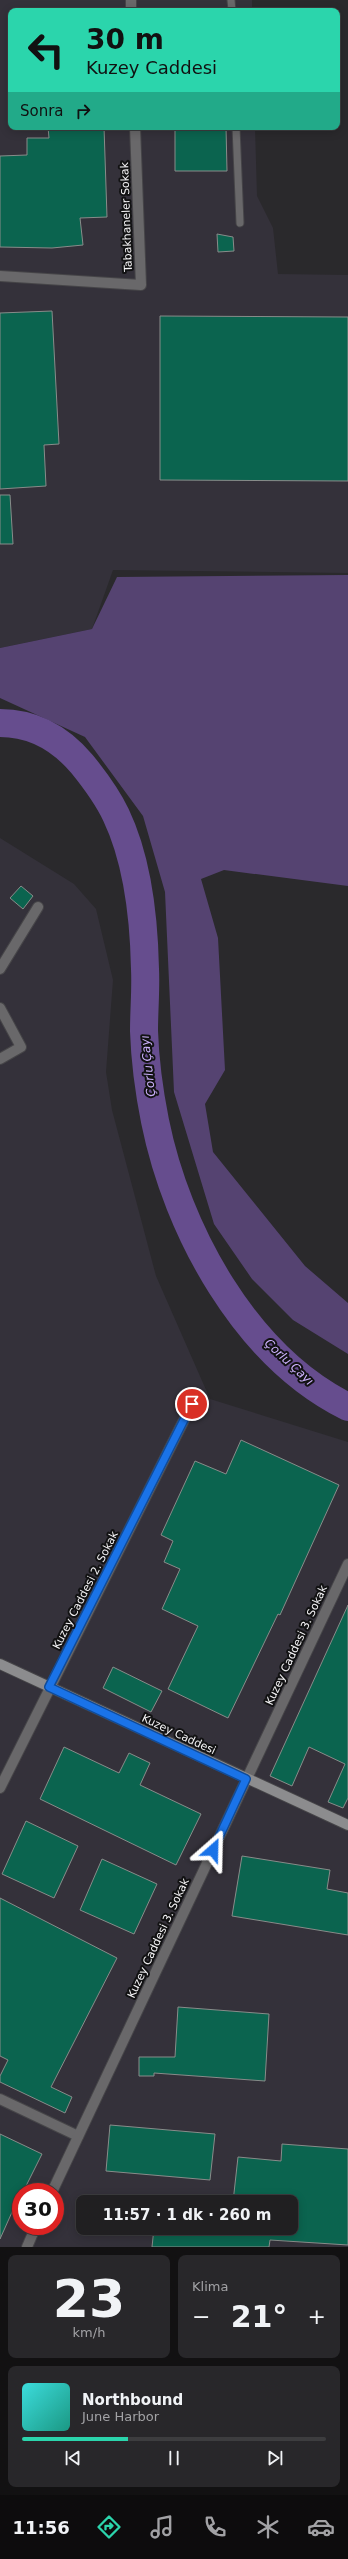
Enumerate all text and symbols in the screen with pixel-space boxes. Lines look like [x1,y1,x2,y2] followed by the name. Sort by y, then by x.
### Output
[86,23,164,56] text: 30 m
[20,24,72,76] icon: left
[86,57,217,78] text: Kuzey Caddesi
[72,100,94,122] icon: right
[20,102,64,120] text: Sonra
[118,161,135,273] street label: Tabakhaneler Sokak
[138,1035,158,1097] water label: Çorlu Çayı
[262,1336,316,1388] water label: Çorlu Çayı
[175,1387,209,1421] pin
[181,1393,203,1415] icon: arrive
[50,1529,121,1651] street label: Kuzey Caddesi 2. Sokak
[263,1583,330,1707] street label: Kuzey Caddesi 3. Sokak
[140,1712,218,1757] street label: Kuzey Caddesi
[192,1829,234,1871] position arrow
[125,1876,192,2000] street label: Kuzey Caddesi 3. Sokak
[12,2183,64,2235] speed limit sign: 30
[103,2206,271,2224] text: 11:57 · 1 dk · 260 m
[53,2269,125,2329] text: 23
[192,2279,228,2294] text: Klima
[231,2299,287,2334] text: 21°
[192,2304,210,2329] text: −
[308,2304,326,2329] text: +
[73,2325,105,2340] text: km/h
[82,2391,183,2409] text: Northbound
[82,2409,159,2424] text: June Harbor
[62,2447,84,2469] icon: previous
[163,2447,185,2469] icon: pause
[264,2447,286,2469] icon: next
[95,2513,123,2541] icon: directions
[148,2513,176,2541] icon: music
[201,2513,229,2541] icon: phone
[254,2513,282,2541] icon: climate
[307,2513,335,2541] icon: car
[13,2517,70,2538] text: 11:56

